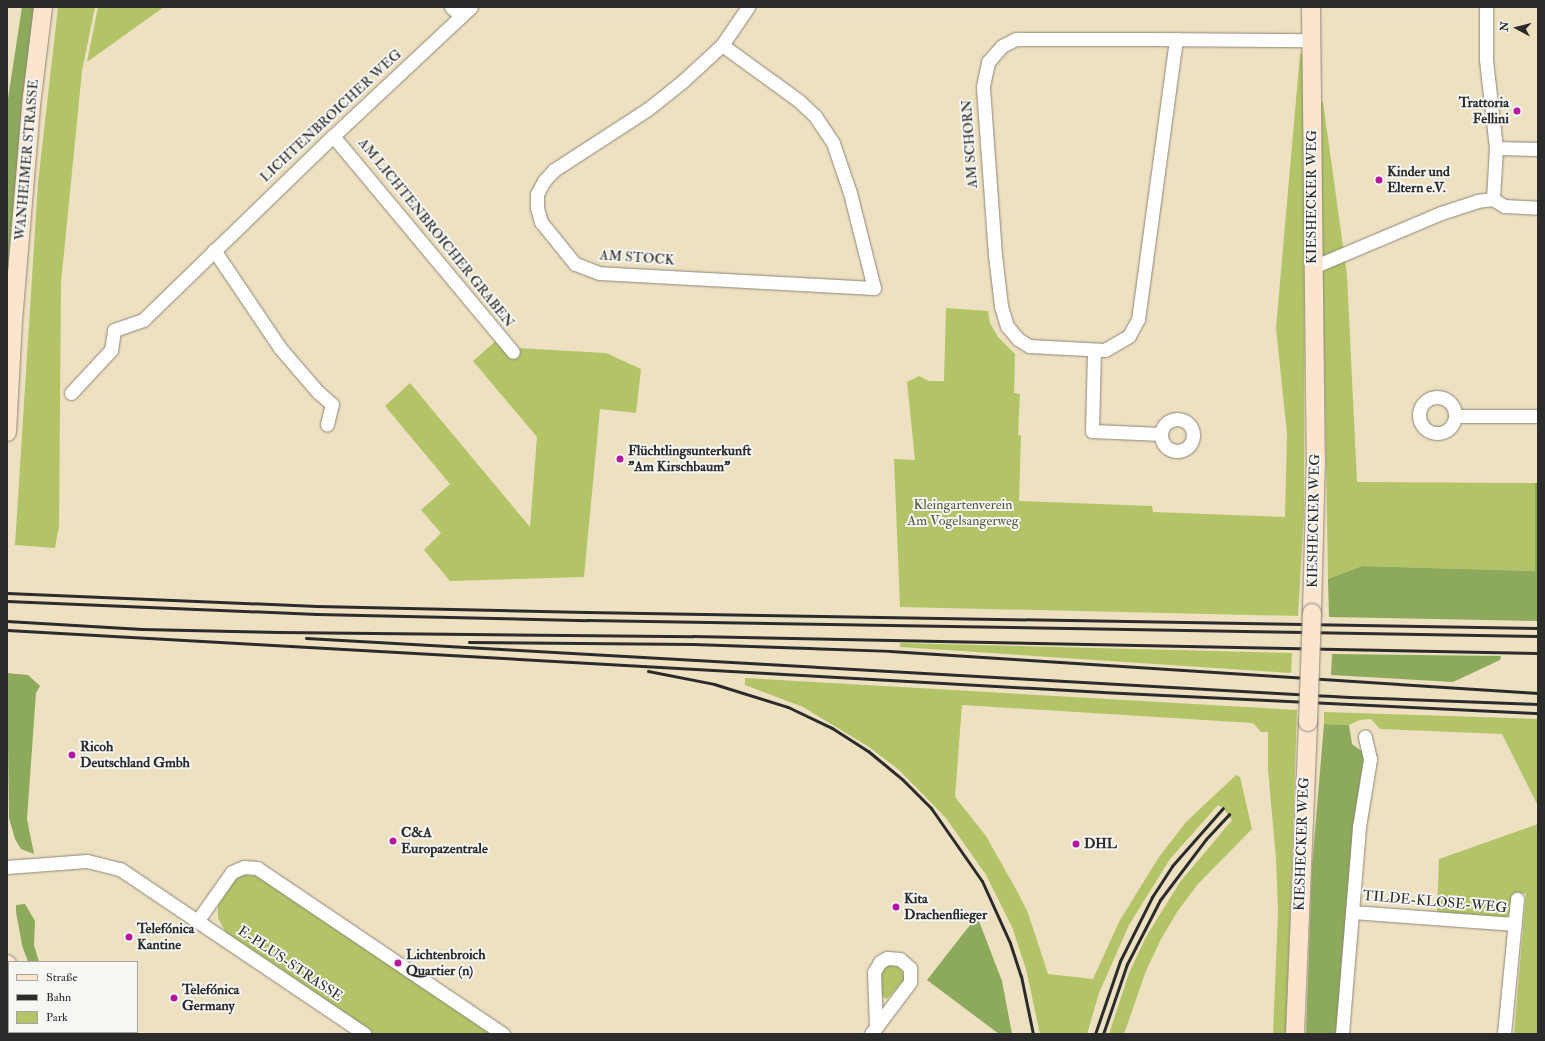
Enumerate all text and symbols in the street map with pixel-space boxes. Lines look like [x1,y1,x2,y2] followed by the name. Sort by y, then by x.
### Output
[1497,8,1537,48] north arrow
[1498,21,1512,32] text: N
[257,46,405,186] street label: LICHTENBROICHER WEG
[12,79,42,241] street label: WANHEIMER STRASSE
[1459,95,1509,128] place label: Trattoria Fellini
[959,99,981,189] street label: AM SCHORN
[1512,106,1522,116] marker: Trattoria Fellini
[1304,130,1320,264] street label: KIESHECKER WEG
[354,135,518,331] street label: AM LICHTENBROICHER GRABEN
[1387,164,1450,196] place label: Kinder und Eltern e.V.
[1374,175,1384,185] marker: Kinder und Eltern e.V.
[599,247,675,269] street label: AM STOCK
[628,443,751,476] place label: Flüchtlingsunterkunft "Am Kirschbaum"
[615,454,625,464] marker: Flüchtlingsunterkunft "Am Kirschbaum"
[1304,454,1324,588] street label: KIESHECKER WEG
[907,497,1019,530] park label: Kleingartenverein Am Vogelsangerweg
[80,739,190,772] place label: Ricoh Deutschland Gmbh
[67,750,77,760] marker: Ricoh Deutschland Gmbh
[1291,777,1313,911] street label: KIESHECKER WEG
[401,825,488,858] place label: C&A Europazentrale
[388,836,398,846] marker: C&A Europazentrale
[1084,836,1117,852] place label: DHL
[1071,839,1081,849] marker: DHL
[1362,887,1508,917] street label: TILDE-KLOSE-WEG
[904,891,987,924] place label: Kita Drachenflieger
[891,902,901,912] marker: Kita Drachenflieger
[137,921,194,954] place label: Telefónica Kantine
[235,923,345,1005] street label: E-PLUS-STRASSE
[124,932,134,942] marker: Telefónica Kantine
[406,947,486,980] place label: Lichtenbroich Quartier (n)
[393,958,403,968] marker: Lichtenbroich Quartier (n)
[8,961,138,1033] legend
[46,970,77,985] text: Straße
[182,982,239,1014] place label: Telefónica Germany
[46,990,71,1005] text: Bahn
[169,993,179,1003] marker: Telefónica Germany
[46,1010,68,1025] text: Park

